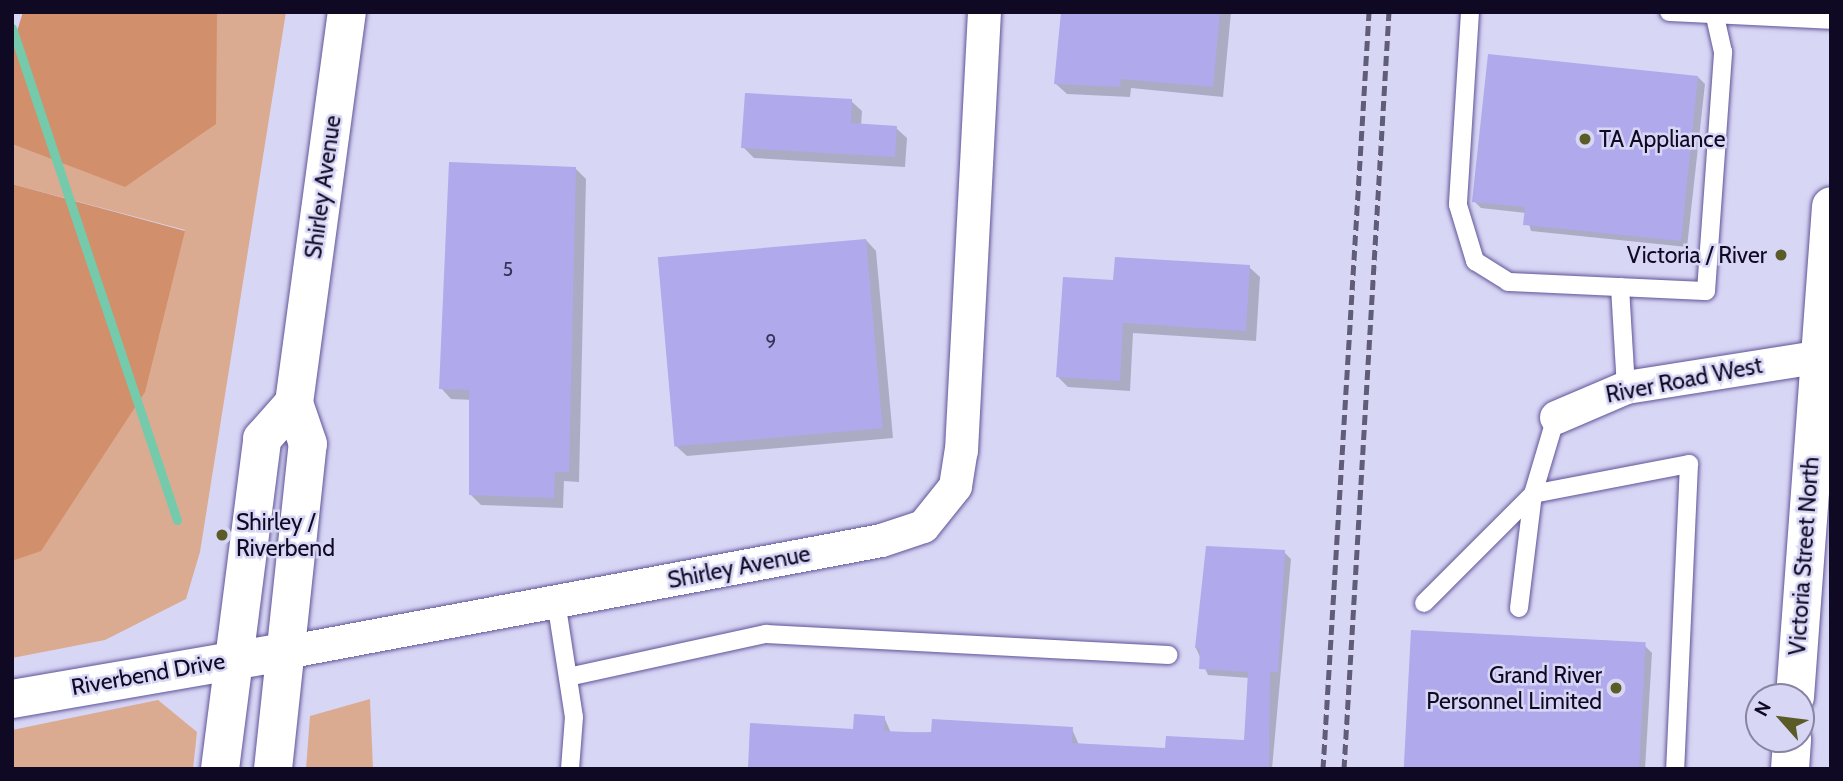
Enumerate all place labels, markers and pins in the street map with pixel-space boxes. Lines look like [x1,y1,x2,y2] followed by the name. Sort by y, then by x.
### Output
[1599,125,1725,153] place label: TA Appliance
[1577,131,1593,147] marker: TA Appliance
[1627,241,1767,269] place label: Victoria / River
[1773,247,1789,263] marker: Victoria / River
[236,508,335,562] place label: Shirley / Riverbend
[214,527,230,543] marker: Shirley / Riverbend
[1426,661,1602,715] place label: Grand River Personnel Limited
[1608,680,1624,696] marker: Grand River Personnel Limited

